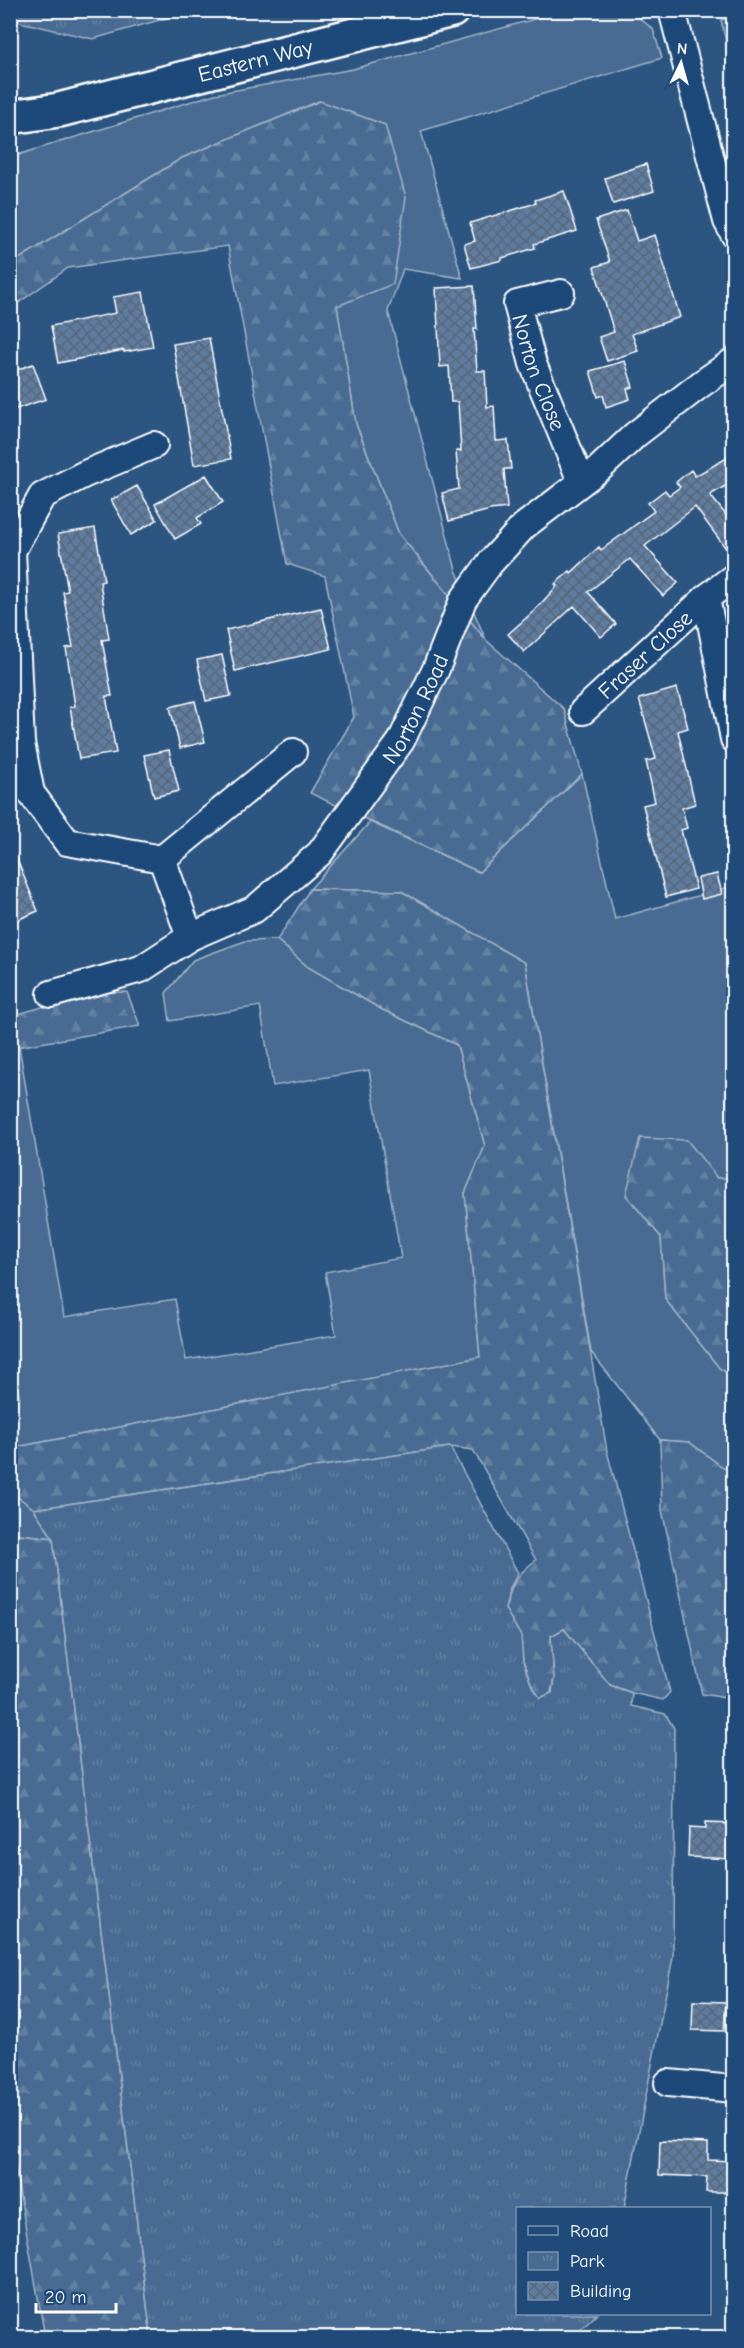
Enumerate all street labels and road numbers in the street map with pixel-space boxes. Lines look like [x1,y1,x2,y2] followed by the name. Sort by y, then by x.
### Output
[195,34,316,88] street label: Eastern Way
[506,311,571,434] street label: Norton Close
[593,605,698,705] street label: Fraser Close
[377,651,454,769] street label: Norton Road

